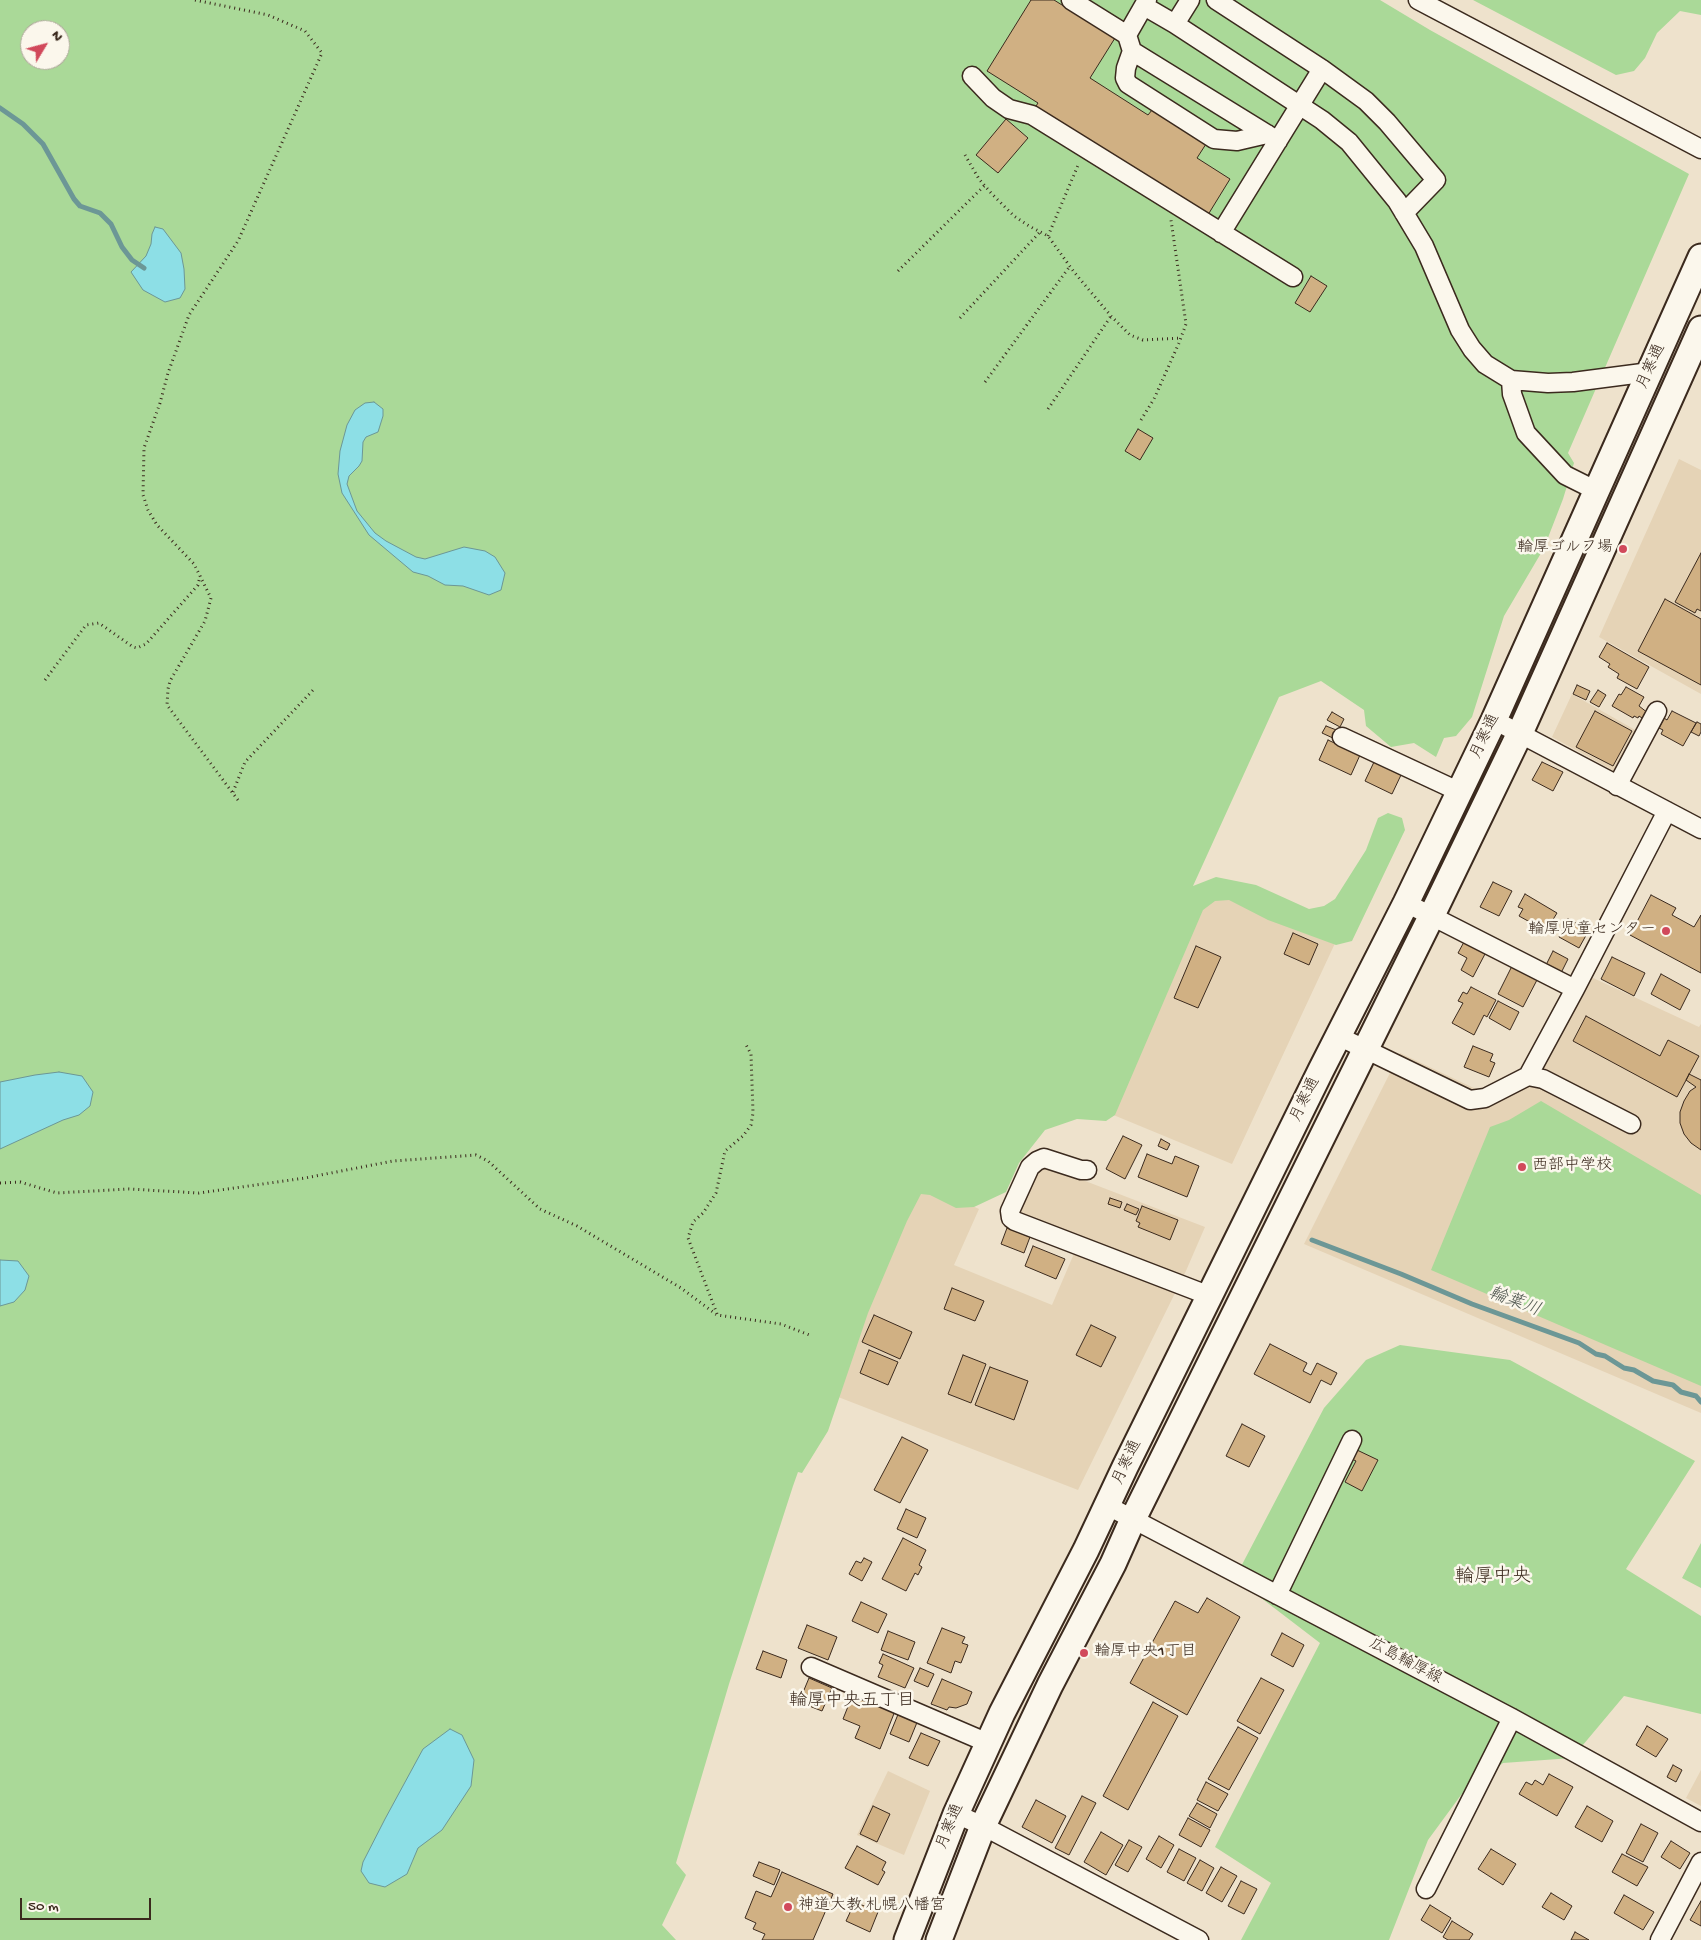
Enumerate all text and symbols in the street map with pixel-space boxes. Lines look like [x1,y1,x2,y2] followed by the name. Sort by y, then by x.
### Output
[20,20,70,70] north arrow
[47,28,66,45] text: N
[1633,341,1671,393] street label: 月寒通
[1517,539,1613,559] place label: 輪厚ゴルフ場
[1617,543,1629,555] marker: 輪厚ゴルフ場
[1467,711,1505,763] street label: 月寒通
[1528,921,1656,941] place label: 輪厚児童センター
[1660,925,1672,937] marker: 輪厚児童センター
[1287,1074,1325,1126] street label: 月寒通
[1532,1157,1612,1177] place label: 西部中学校
[1516,1161,1528,1173] marker: 西部中学校
[1485,1283,1543,1323] water label: 輪葉川
[1109,1437,1147,1489] street label: 月寒通
[1455,1567,1531,1589] district label: 輪厚中央
[1365,1635,1445,1689] street label: 広島輪厚線
[1094,1643,1196,1663] place label: 輪厚中央1丁目
[1078,1647,1090,1659] marker: 輪厚中央1丁目
[789,1691,915,1713] district label: 輪厚中央五丁目
[933,1801,969,1853] street label: 月寒通
[22,1888,154,1920] scale bar
[798,1897,946,1917] place label: 神道大教 札幌八幡宮
[28,1898,59,1916] text: 50 m
[782,1901,794,1913] marker: 神道大教 札幌八幡宮

